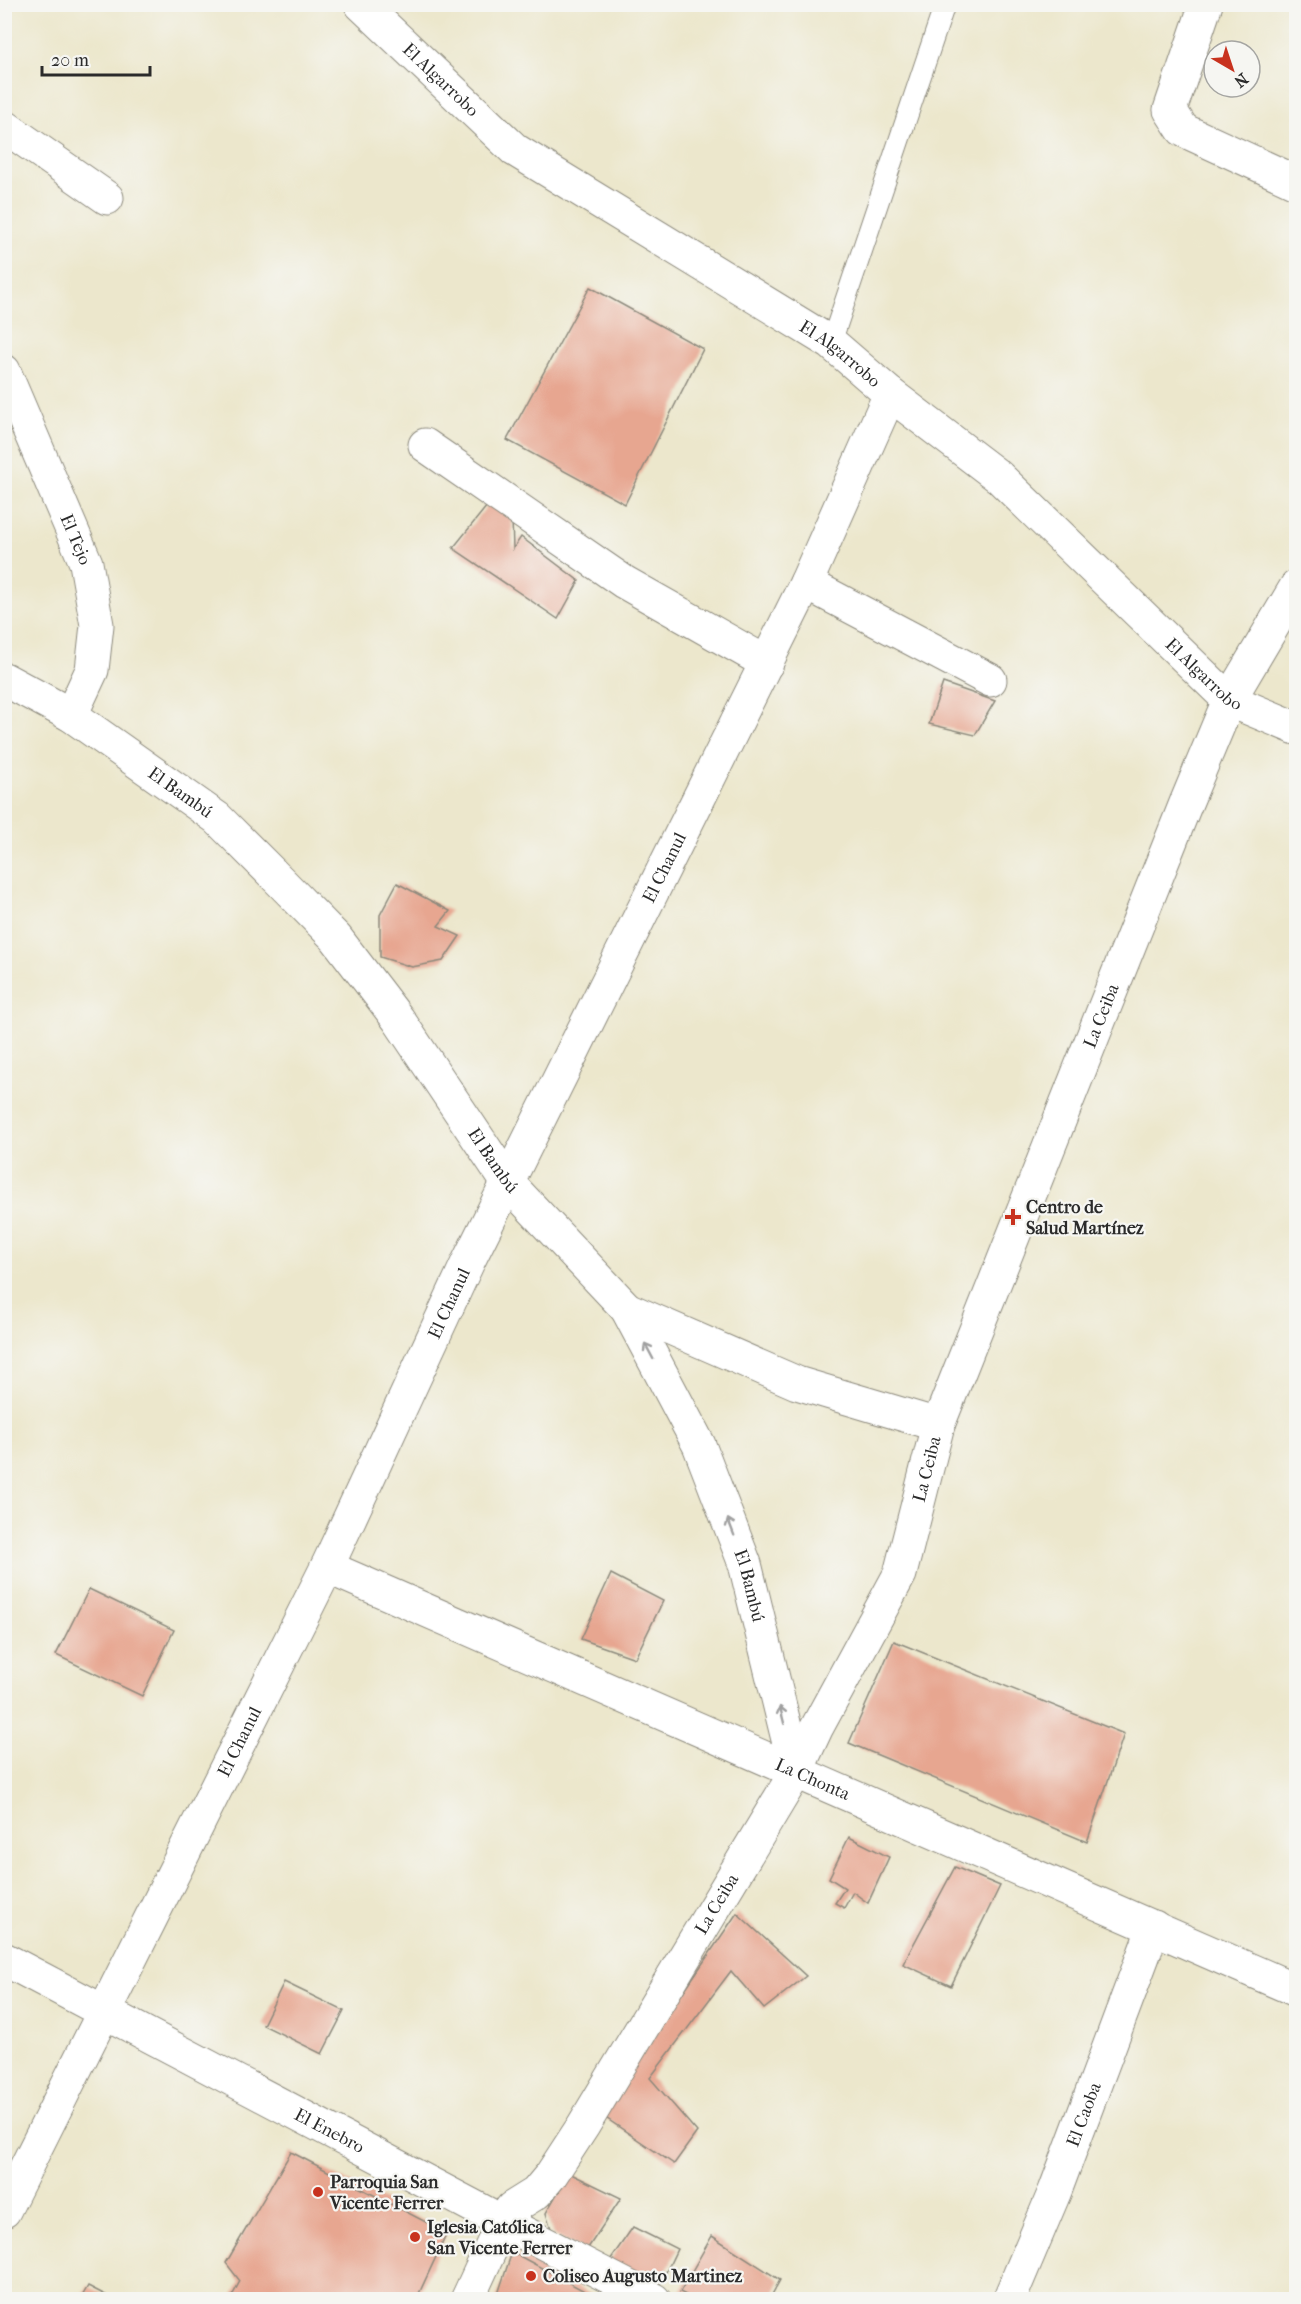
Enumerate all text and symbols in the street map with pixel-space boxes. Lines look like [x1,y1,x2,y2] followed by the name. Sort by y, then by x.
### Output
[42,39,150,77] scale bar
[398,39,483,121] street label: El Algarrobo
[1202,39,1262,99] north arrow
[51,50,89,71] text: 20 m
[1230,69,1252,92] text: N
[796,316,885,392] street label: El Algarrobo
[56,511,96,568] street label: El Tejo
[1161,634,1245,715] street label: El Algarrobo
[144,762,217,822] street label: El Bambú
[638,829,691,906] street label: El Chanul
[1079,980,1124,1051] street label: La Ceiba
[463,1124,522,1197] street label: El Bambú
[1026,1197,1144,1239] place label: Centro de Salud Martínez
[1004,1208,1022,1226] marker: Centro de Salud Martínez
[423,1264,474,1342] street label: El Chanul
[643,1342,654,1360] one-way arrow
[908,1433,945,1504] street label: La Ceiba
[725,1518,736,1537] one-way arrow
[730,1546,769,1624] street label: El Bambú
[213,1703,266,1780] street label: El Chanul
[776,1706,788,1725] one-way arrow
[772,1754,854,1805] street label: La Chonta
[690,1869,743,1938] street label: La Ceiba
[1062,2079,1106,2150] street label: El Caoba
[291,2104,368,2158] street label: El Enebro
[329,2172,444,2214] place label: Parroquia San Vicente Ferrer
[311,2185,325,2199] marker: Parroquia San Vicente Ferrer
[427,2217,573,2259] place label: Iglesia Católica San Vicente Ferrer
[408,2230,422,2244] marker: Iglesia Católica San Vicente Ferrer
[543,2266,742,2287] place label: Coliseo Augusto Martinez
[524,2269,538,2283] marker: Coliseo Augusto Martinez

